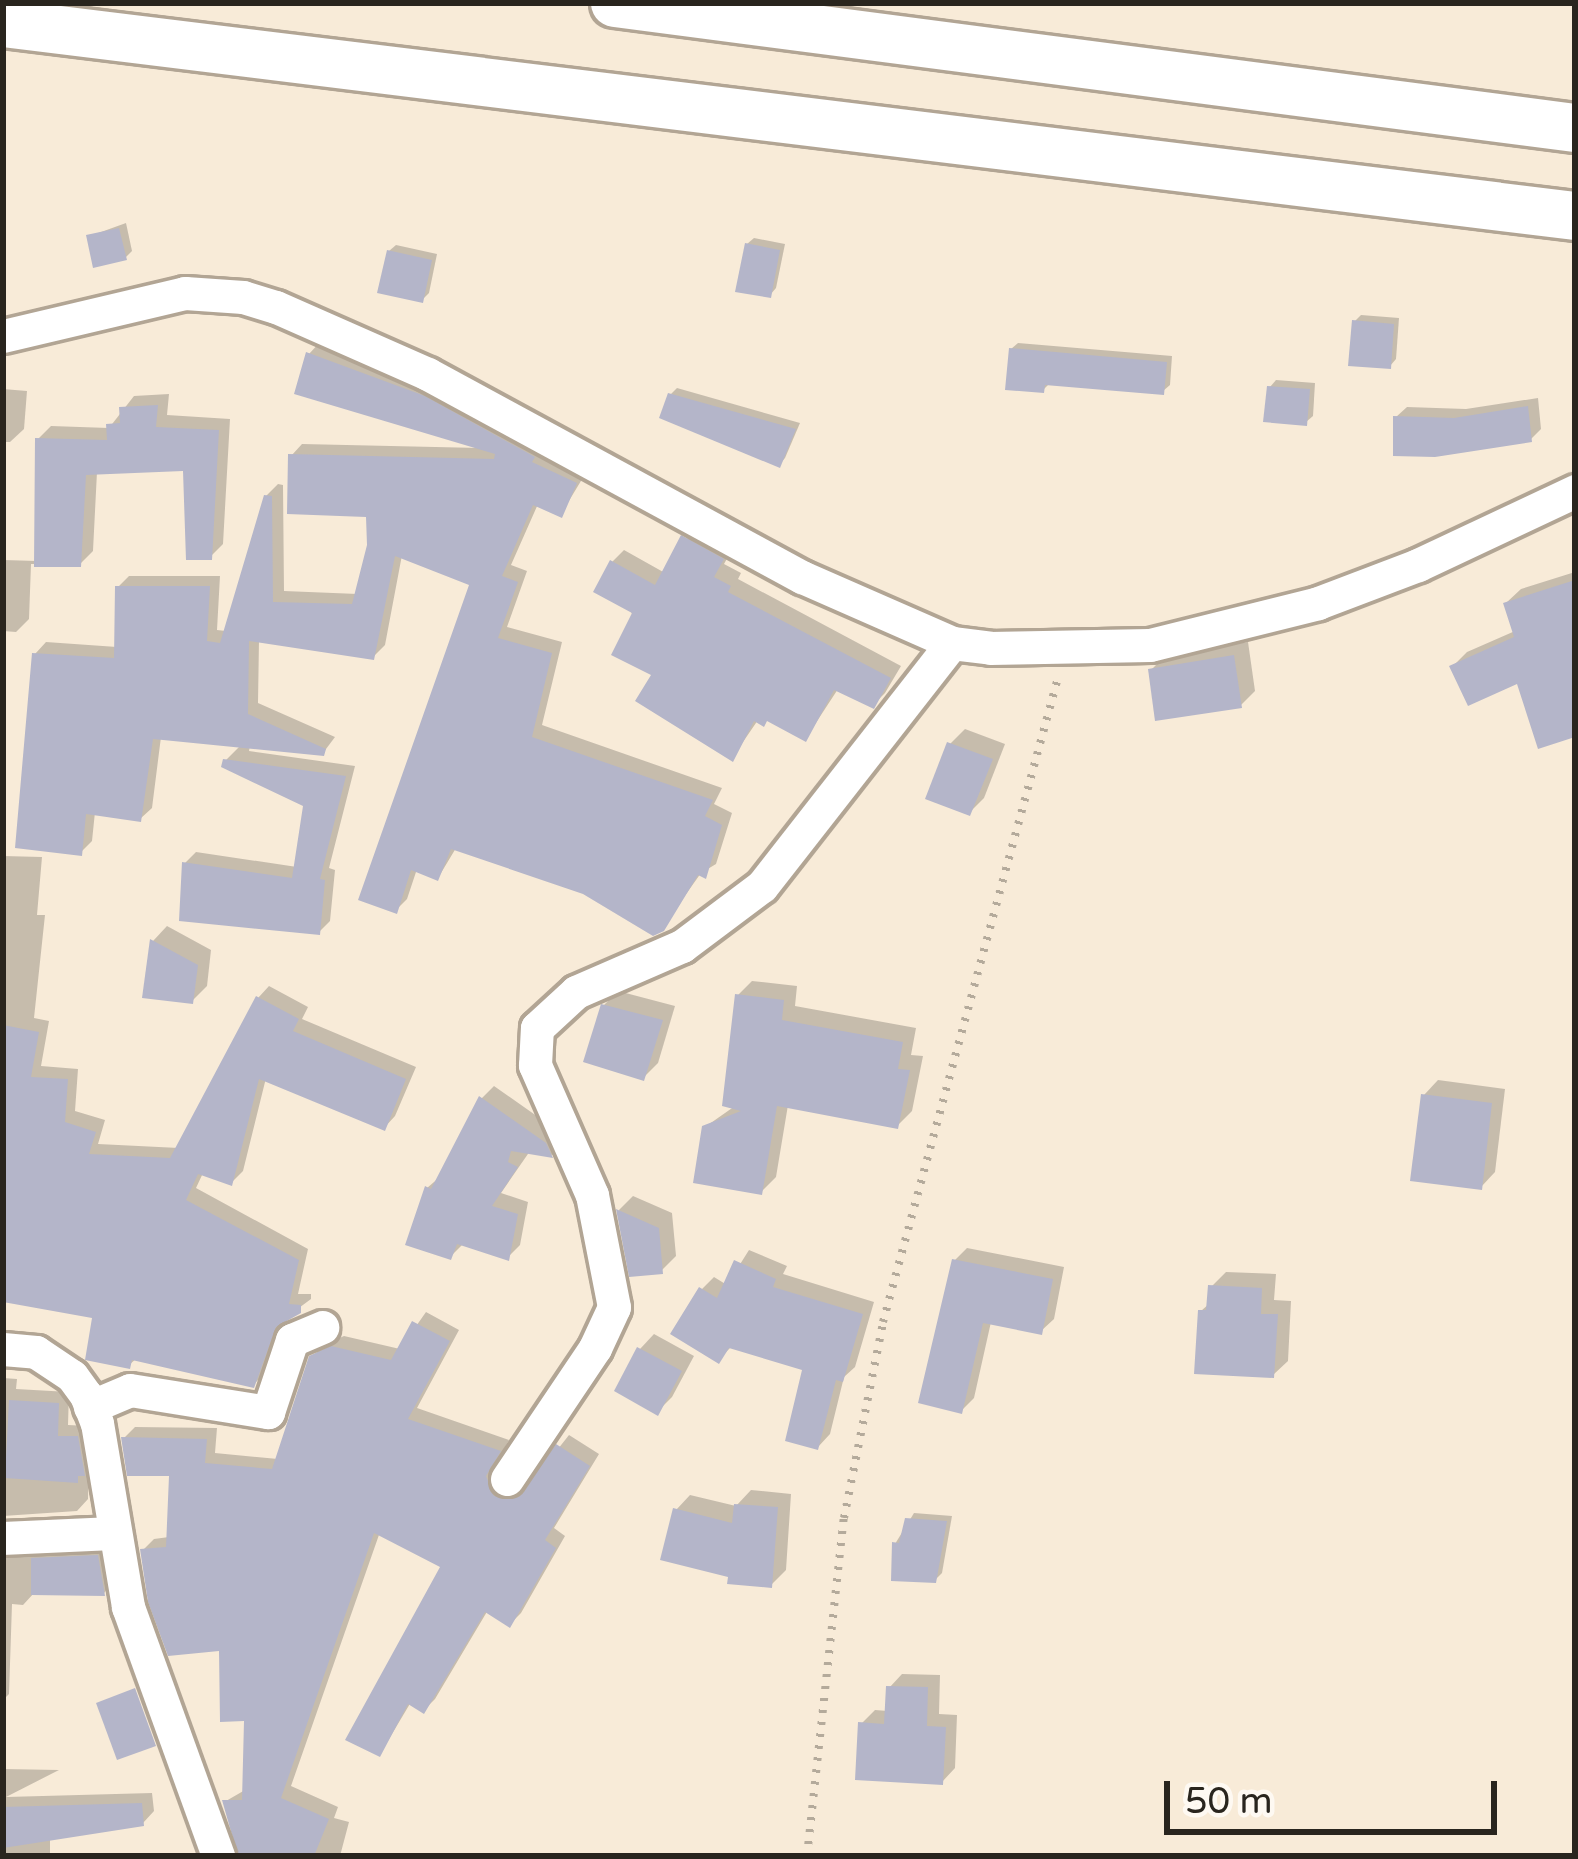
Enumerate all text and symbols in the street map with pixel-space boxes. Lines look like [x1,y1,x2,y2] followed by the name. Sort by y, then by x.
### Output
[1170,1757,1503,1831] scale bar
[1185,1780,1273,1823] text: 50 m

